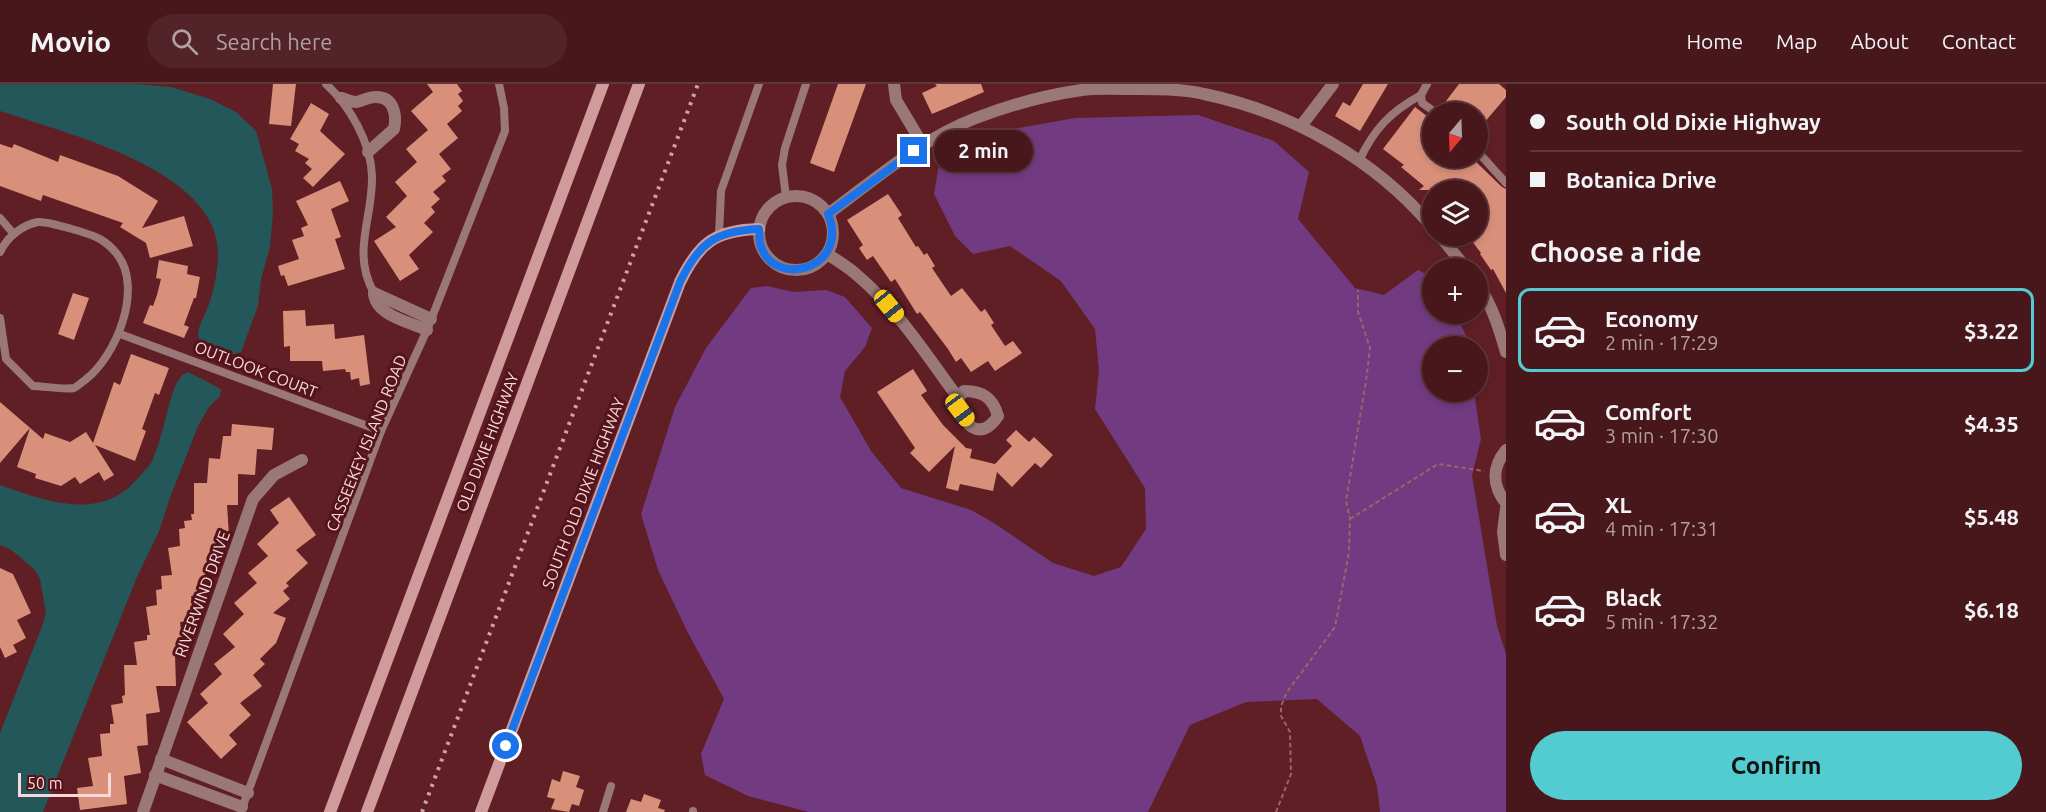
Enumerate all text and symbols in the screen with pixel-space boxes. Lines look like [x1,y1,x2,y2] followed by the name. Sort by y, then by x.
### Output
[147,14,567,68] search box
[168,25,201,58] icon: search
[30,26,111,57] text: Movio
[216,29,332,54] text: Search here
[1686,29,1743,53] text: Home
[1776,29,1817,53] text: Map
[1850,29,1909,53] text: About
[1942,29,2016,53] text: Contact
[1422,102,1488,168] north arrow
[1422,102,1488,402] map controls
[1566,109,1821,134] text: South Old Dixie Highway
[935,130,1034,172] callout: 2 min
[900,137,927,164] route end
[958,139,1009,162] text: 2 min
[1566,167,1717,192] text: Botanica Drive
[1422,180,1488,246] button: layers
[1530,237,1702,267] text: Choose a ride
[1422,258,1488,324] button: +
[871,286,907,326] car
[1533,303,1587,357] icon: car
[1605,306,1698,331] text: Economy
[1964,318,2019,343] text: $3.22
[1605,331,1719,354] text: 2 min · 17:29
[1422,336,1488,402] button: −
[192,337,320,401] street label: OUTLOOK COURT
[322,352,410,534] street label: CASSEEKEY ISLAND ROAD
[452,369,522,514] street label: OLD DIXIE HIGHWAY
[942,390,978,430] car
[538,394,628,591] street label: SOUTH OLD DIXIE HIGHWAY
[1533,396,1587,450] icon: car
[1605,399,1692,424] text: Comfort
[1964,411,2019,436] text: $4.35
[1605,424,1719,447] text: 3 min · 17:30
[1533,489,1587,543] icon: car
[1605,492,1632,517] text: XL
[1964,504,2019,529] text: $5.48
[1605,517,1719,540] text: 4 min · 17:31
[171,528,233,660] street label: RIVERWIND DRIVE
[1533,582,1587,636] icon: car
[1605,585,1662,610] text: Black
[1964,597,2019,622] text: $6.18
[1605,610,1719,633] text: 5 min · 17:32
[1530,731,2022,800] button: Confirm
[492,732,519,759] route start
[18,770,111,798] scale bar
[27,774,63,792] text: 50 m

